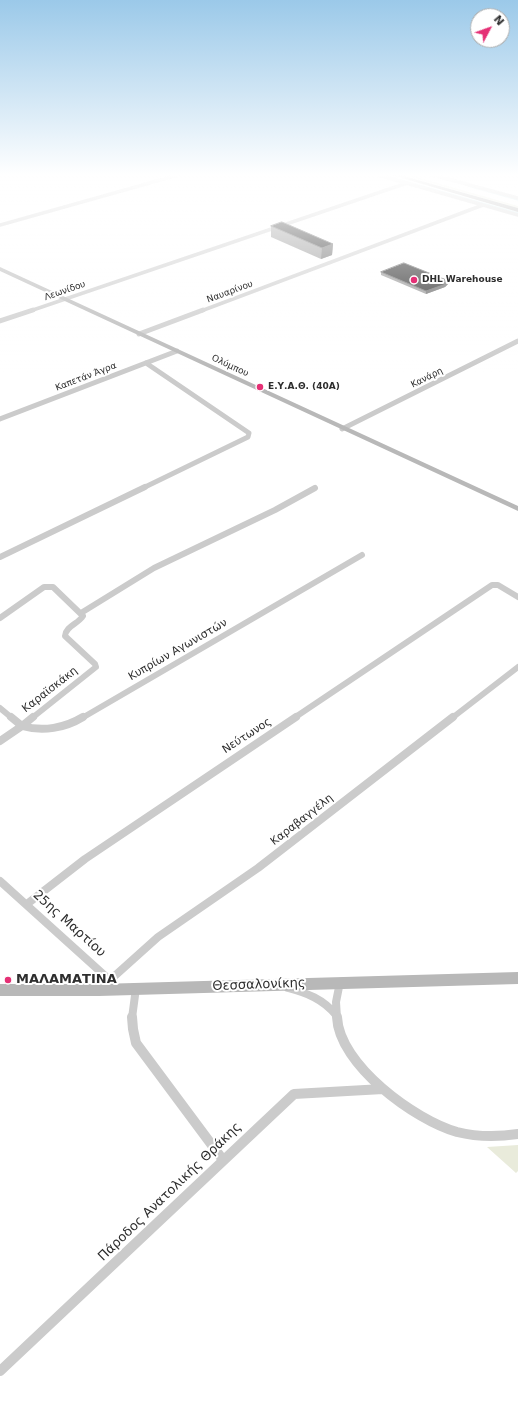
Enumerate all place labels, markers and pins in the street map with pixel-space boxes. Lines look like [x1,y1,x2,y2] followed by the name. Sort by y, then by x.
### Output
[409,275,419,285] marker: DHL Warehouse
[422,275,503,285] place label: DHL Warehouse
[255,382,265,392] marker: Ε.Υ.Α.Θ. (40Α)
[268,382,340,392] place label: Ε.Υ.Α.Θ. (40Α)
[16,972,117,988] place label: ΜΑΛΑΜΑΤΙΝΑ
[3,975,13,985] marker: ΜΑΛΑΜΑΤΙΝΑ

